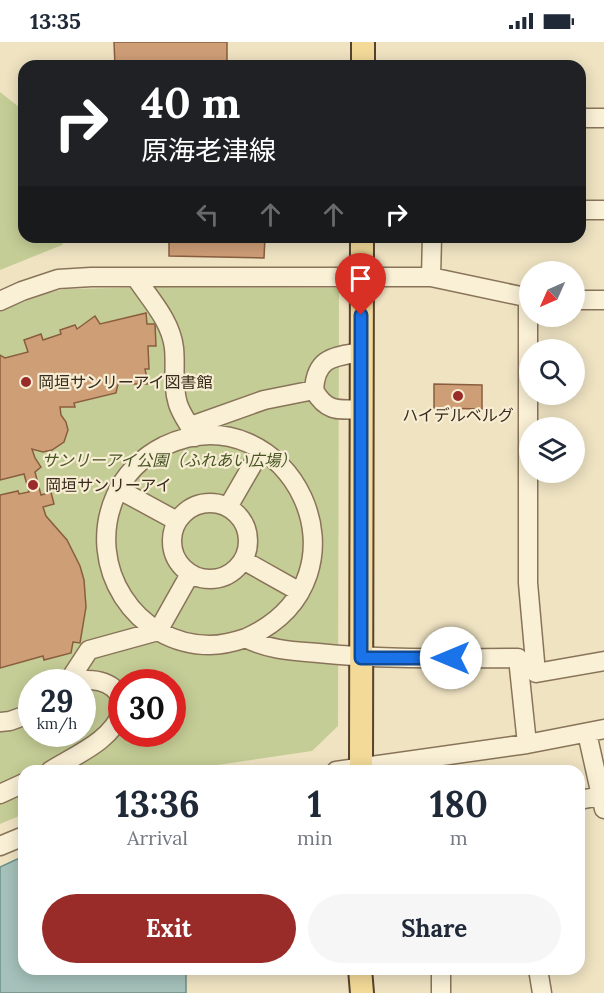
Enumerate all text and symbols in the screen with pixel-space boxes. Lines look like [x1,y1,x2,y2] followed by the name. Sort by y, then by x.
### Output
[30,7,81,35] text: 13:35
[141,76,240,130] text: 40 m
[42,84,120,162] icon: right
[141,133,276,167] text: 原海老津線
[191,198,224,231] icon: left
[254,198,287,231] icon: ahead
[317,198,350,231] icon: ahead
[380,198,413,231] icon: right
[335,253,386,315] pin
[519,261,585,327] north arrow
[519,261,585,483] map controls
[344,262,377,295] icon: arrive
[519,339,585,405] button: search
[38,372,213,392] place label: 岡垣サンリーアイ図書館
[19,375,33,389] marker: 岡垣サンリーアイ図書館
[451,389,465,403] marker: ハイデルベルグ
[402,405,514,425] place label: ハイデルベルグ
[519,417,585,483] button: layers
[42,450,296,470] park label: サンリーアイ公園（ふれあい広場）
[45,475,172,495] place label: 岡垣サンリーアイ
[26,478,40,492] marker: 岡垣サンリーアイ
[419,626,483,690] position arrow
[108,669,186,747] speed limit sign: 30
[40,682,74,720] text: 29
[37,714,77,733] text: km/h
[115,781,200,827] text: 13:36
[307,781,322,827] text: 1
[430,781,488,827] text: 180
[127,825,188,850] text: Arrival
[297,825,333,850] text: min
[450,825,468,850] text: m
[42,894,296,963] button: Exit
[308,894,561,963] button: Share

